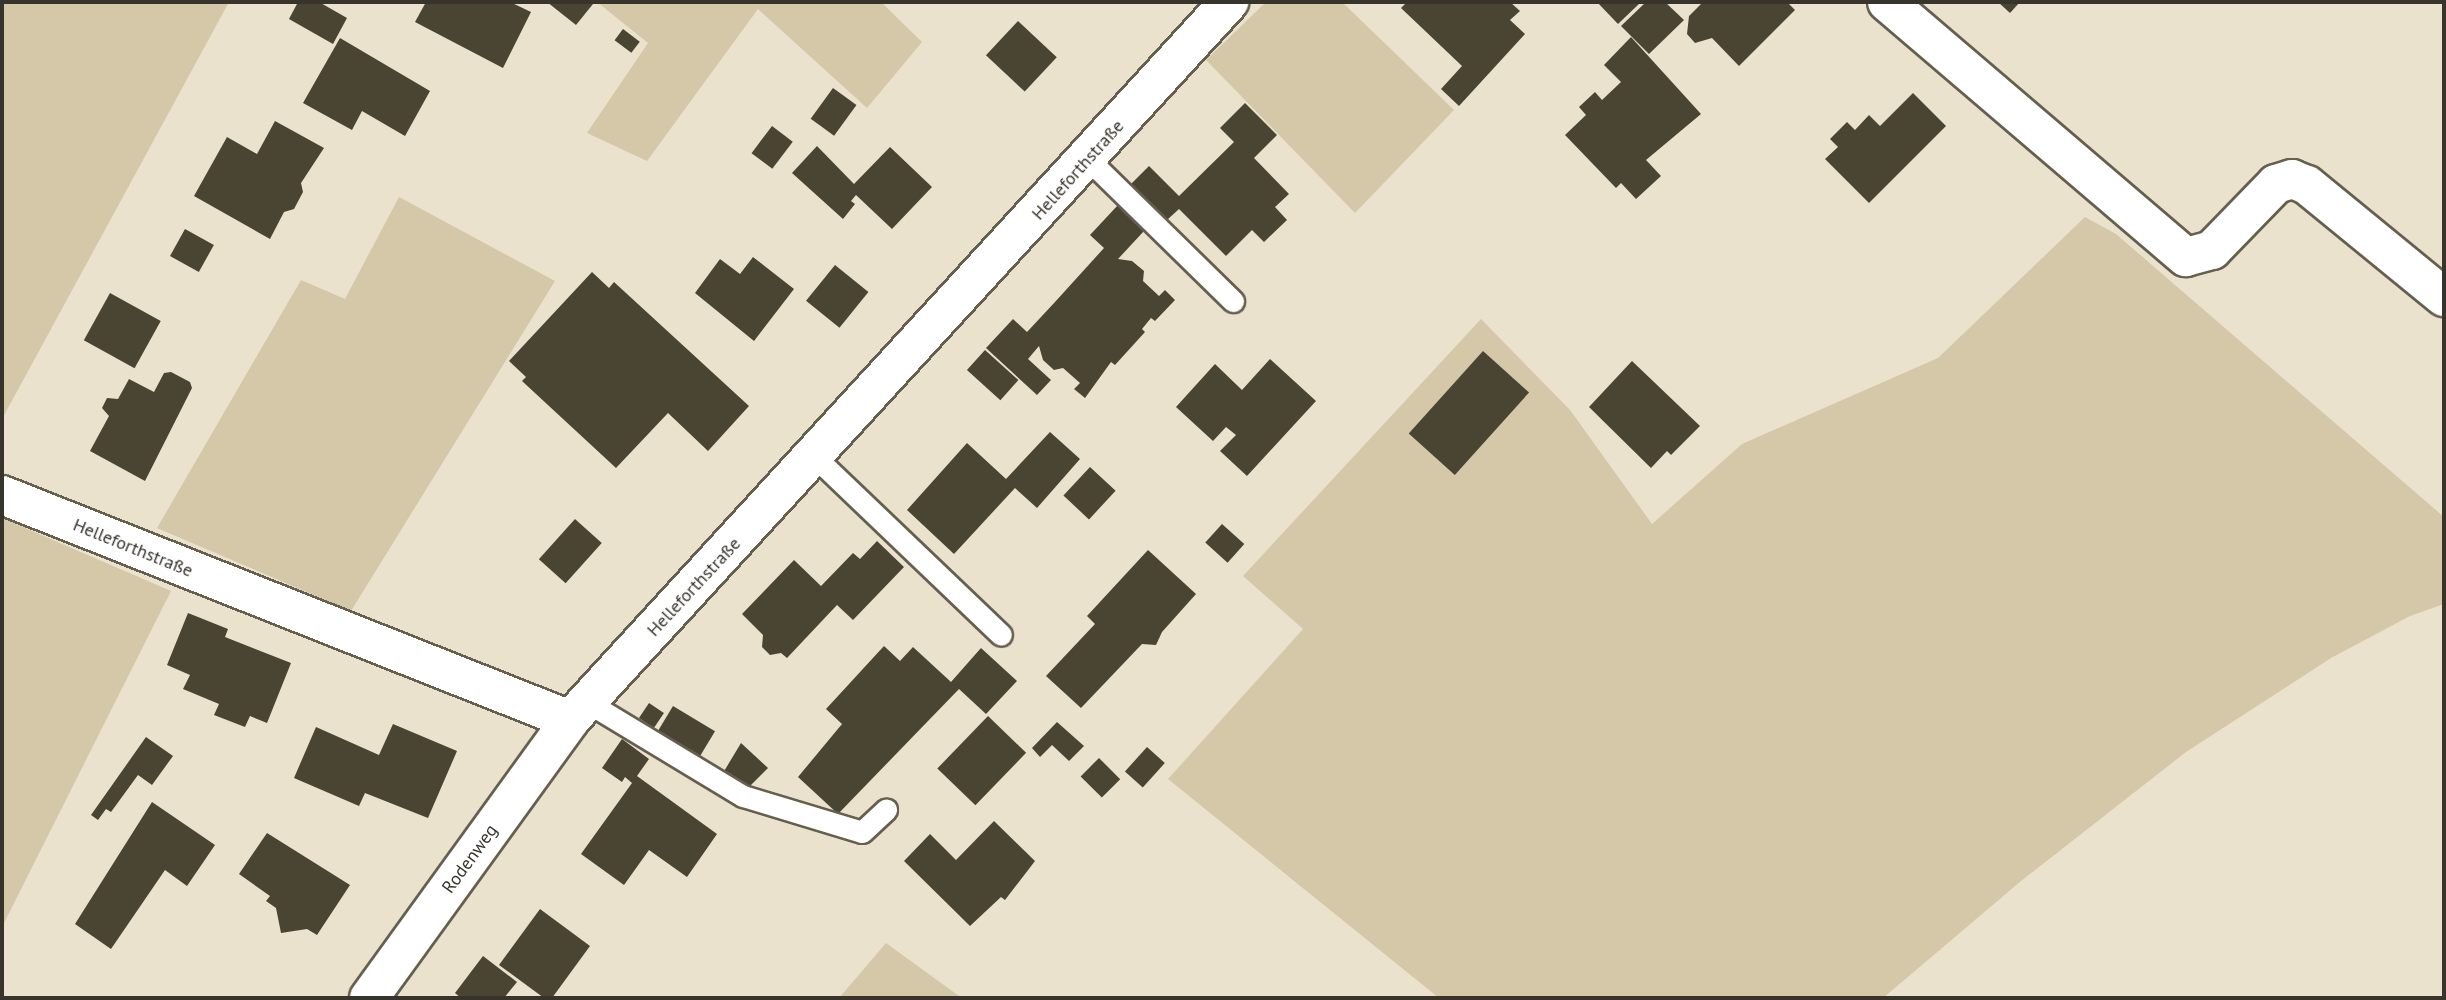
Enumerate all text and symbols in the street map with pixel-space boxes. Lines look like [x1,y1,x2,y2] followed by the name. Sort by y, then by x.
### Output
[1027,116,1129,224] street label: Helleforthstraße
[70,514,196,582] street label: Helleforthstraße
[643,533,745,641] street label: Helleforthstraße
[438,820,502,898] street label: Rodenweg

